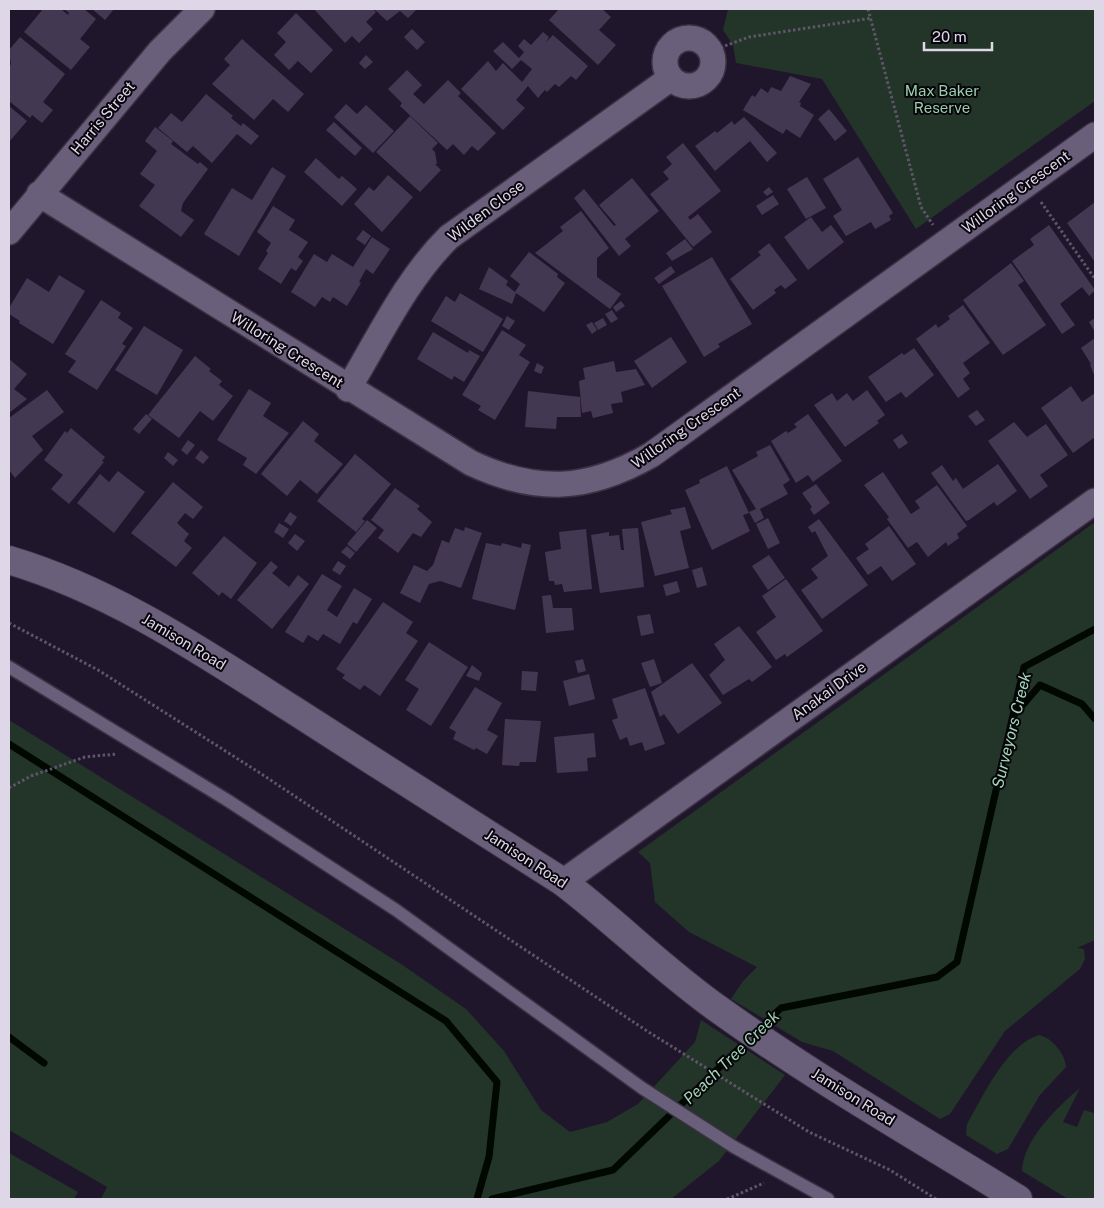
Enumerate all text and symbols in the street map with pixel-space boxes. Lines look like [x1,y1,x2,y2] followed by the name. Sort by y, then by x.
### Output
[924,20,992,52] scale bar
[932,28,967,45] text: 20 m
[67,78,138,158] street label: Harris Street
[905,82,979,116] park label: Max Baker Reserve
[958,147,1073,236] street label: Willoring Crescent
[444,176,527,245] street label: Wilden Close
[228,308,347,391] street label: Willoring Crescent
[628,383,744,472] street label: Willoring Crescent
[139,610,229,673] street label: Jamison Road
[788,658,869,723] street label: Anakai Drive
[988,670,1035,790] water label: Surveyors Creek
[482,826,571,892] street label: Jamison Road
[679,1006,784,1108] water label: Peach Tree Creek
[809,1064,898,1129] street label: Jamison Road

